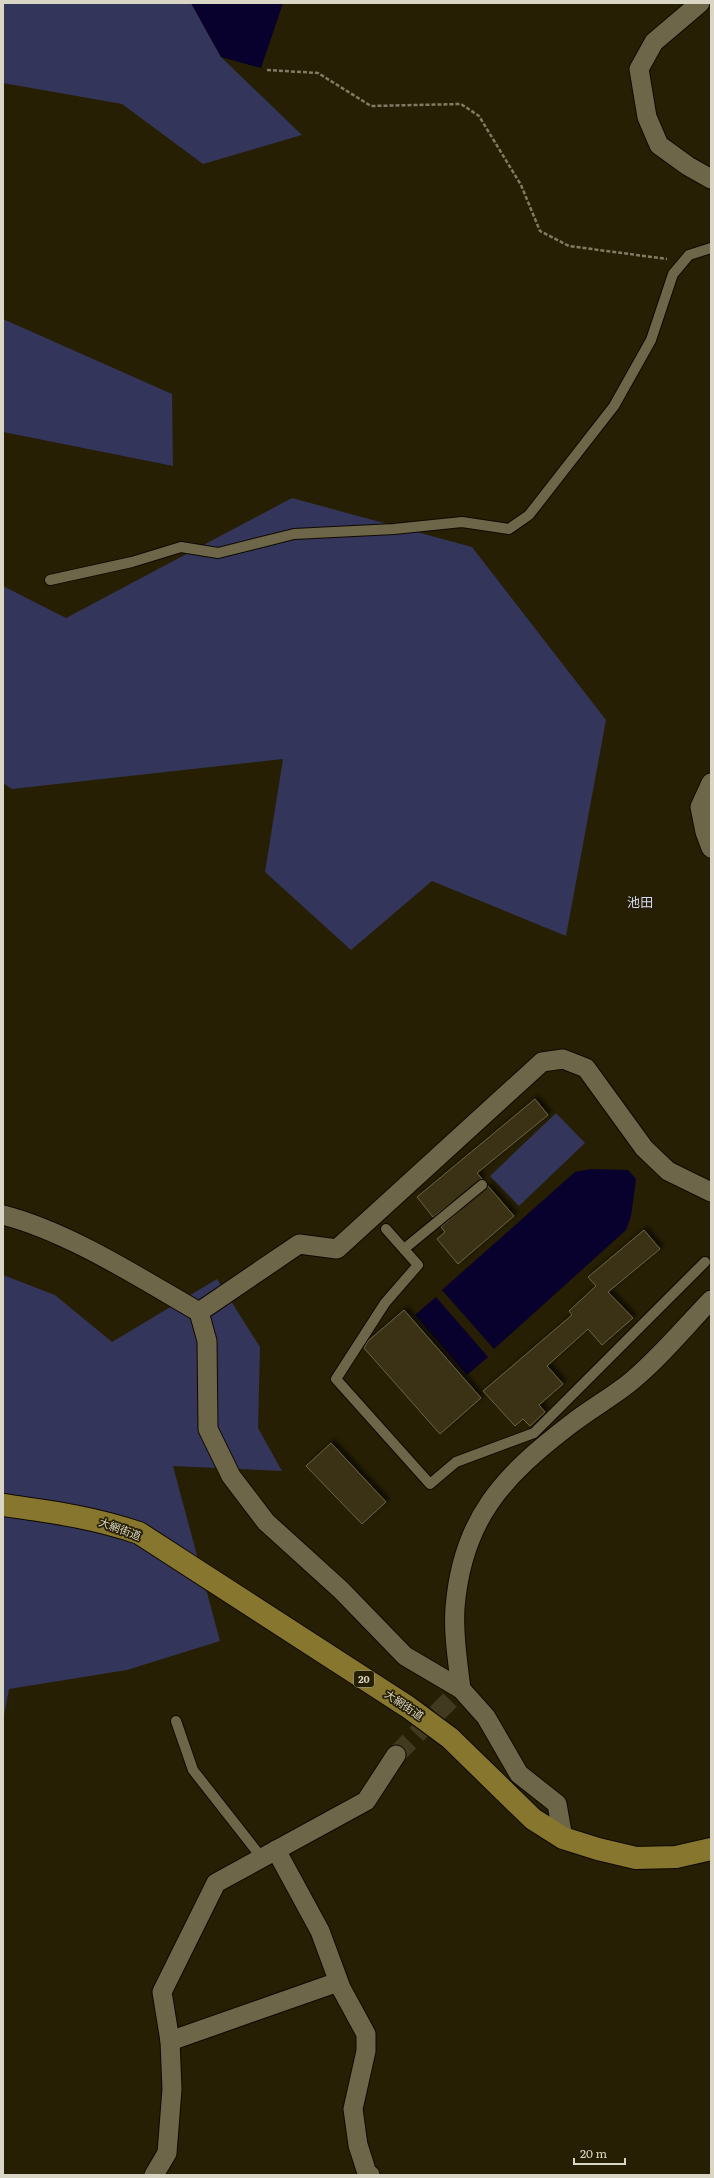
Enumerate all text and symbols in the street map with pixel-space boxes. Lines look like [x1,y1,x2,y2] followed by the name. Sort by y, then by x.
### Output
[627,892,653,911] district label: 池田
[97,1513,144,1543] street label: 大網街道
[354,1671,374,1687] road number: 20
[382,1685,427,1723] street label: 大網街道
[574,2140,625,2166] scale bar
[580,2144,607,2162] text: 20 m

